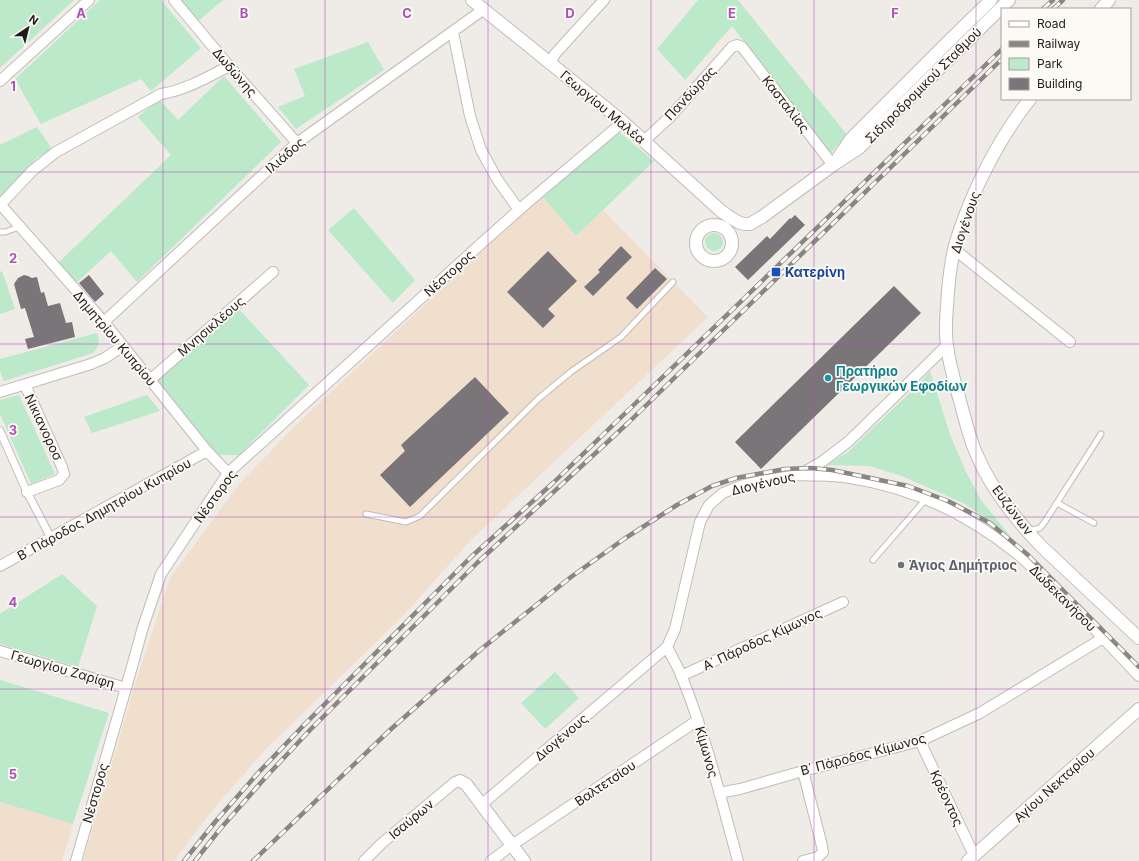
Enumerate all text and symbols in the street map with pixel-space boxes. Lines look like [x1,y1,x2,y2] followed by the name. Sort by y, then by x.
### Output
[76,5,86,21] text: A
[240,5,249,21] text: B
[402,5,412,21] text: C
[565,5,575,21] text: D
[728,5,736,21] text: E
[891,5,899,21] text: F
[8,8,48,48] north arrow
[1001,8,1131,100] legend
[26,12,41,28] text: N
[1037,16,1066,31] text: Road
[862,24,984,146] street label: Σιδηροδρομικού Σταθμού
[1037,36,1081,51] text: Railway
[209,44,261,100] street label: Δωδώνης
[1037,56,1063,71] text: Park
[661,63,719,123] street label: Πανδώρας
[557,67,649,147] street label: Γεωργίου Μαλέα
[759,72,813,136] street label: Κασταλίας
[1037,76,1082,91] text: Building
[10,78,16,94] text: 1
[262,134,308,176] street label: Ιλιάδος
[947,189,983,255] street label: Διογένους
[421,246,477,300] street label: Νέστορος
[9,250,17,266] text: 2
[785,264,845,280] place label: Κατερίνη
[770,266,782,278] marker: Κατερίνη
[70,287,160,389] street label: Δημητρίου Κυπρίου
[174,293,248,359] street label: Μνησικλέους
[836,363,967,394] place label: Πρατήριο Γεωργικών Εφοδίων
[823,373,833,383] marker: Πρατήριο Γεωργικών Εφοδίων
[22,391,66,463] street label: Νικιανοροσ
[9,422,17,438] text: 3
[14,454,194,564] street label: Β΄ Πάροδος Δημητρίου Κυπρίου
[190,466,240,526] street label: Νέστορος
[730,468,796,498] street label: Διογένους
[989,482,1037,538] street label: Ευζώνων
[909,557,1017,573] place label: Άγιος Δημήτριος
[896,560,906,570] marker: Άγιος Δημήτριος
[1026,561,1100,635] street label: Δωδεκανήσου
[9,594,18,610] text: 4
[700,604,824,674] street label: Α΄ Πάροδος Κίμωνος
[9,647,117,691] street label: Γεωργίου Ζαρίφη
[531,710,591,764] street label: Διογένους
[692,724,722,780] street label: Κίμωνος
[799,730,927,778] street label: Β΄ Πάροδος Κίμωνος
[1010,744,1098,826] street label: Αγίου Νεκταρίου
[571,757,639,809] street label: Βαλτετσίου
[79,761,111,825] street label: Νέστορος
[9,766,17,782] text: 5
[927,767,967,829] street label: Κρέοντος
[385,795,437,842] street label: Ισαύρων

